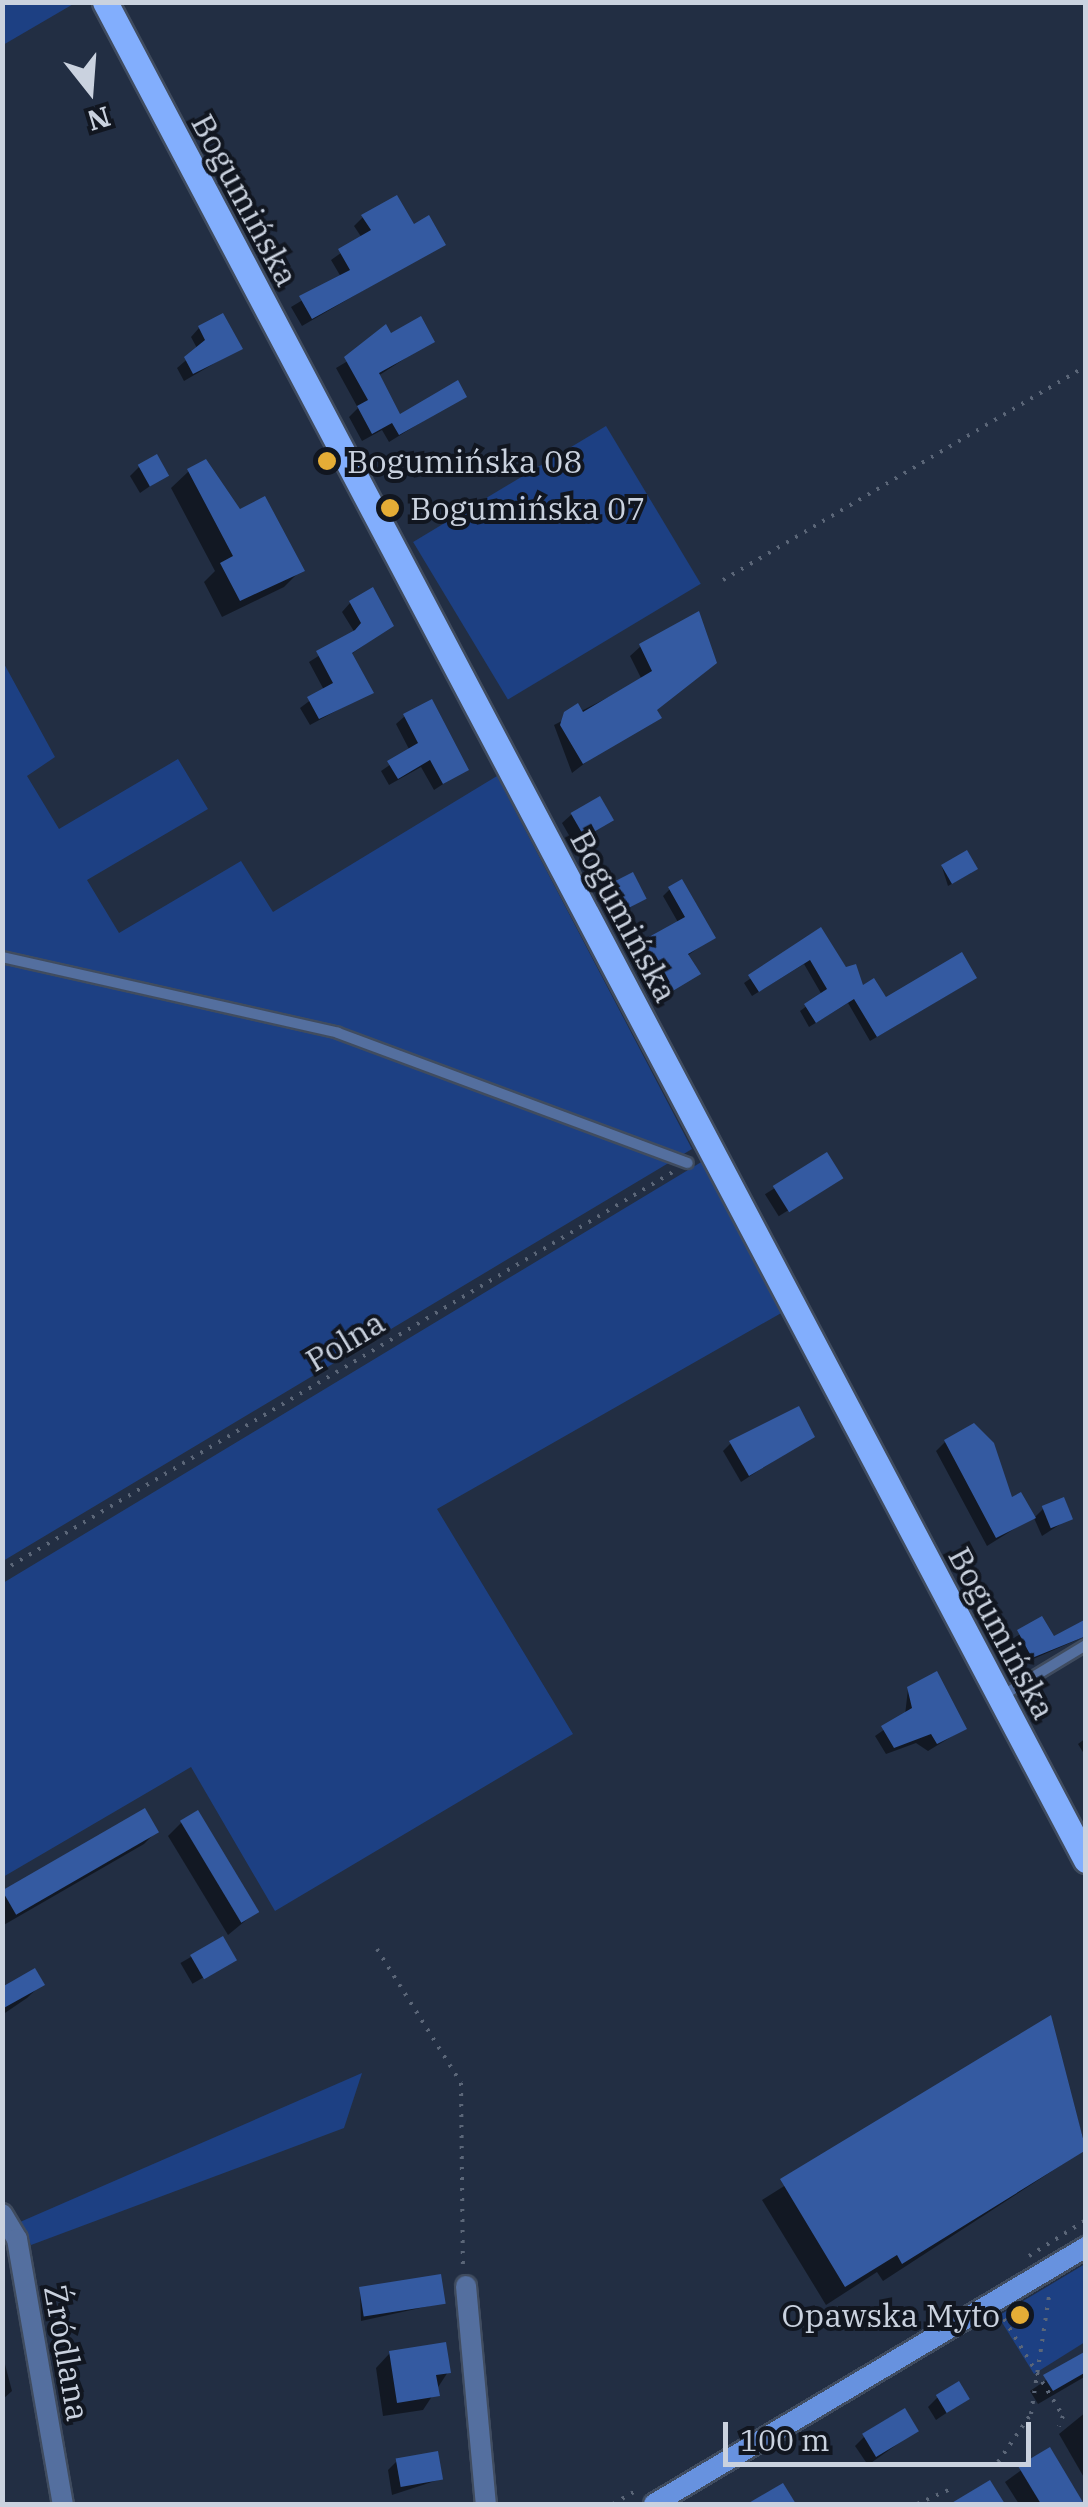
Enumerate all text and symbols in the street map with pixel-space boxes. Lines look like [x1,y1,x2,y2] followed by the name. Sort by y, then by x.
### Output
[40,40,140,140] north arrow
[83,98,115,140] text: N
[184,107,306,293] street label: Bogumińska
[347,442,582,480] place label: Bogumińska 08
[316,450,338,472] marker: Bogumińska 08
[410,489,645,527] place label: Bogumińska 07
[379,497,401,519] marker: Bogumińska 07
[563,823,685,1009] street label: Bogumińska
[299,1303,391,1379] street label: Polna
[941,1540,1063,1726] street label: Bogumińska
[36,2282,98,2424] street label: Źródlana
[782,2296,1000,2334] place label: Opawska Myto
[1009,2304,1031,2326] marker: Opawska Myto
[728,2402,1036,2464] scale bar
[740,2420,830,2459] text: 100 m

